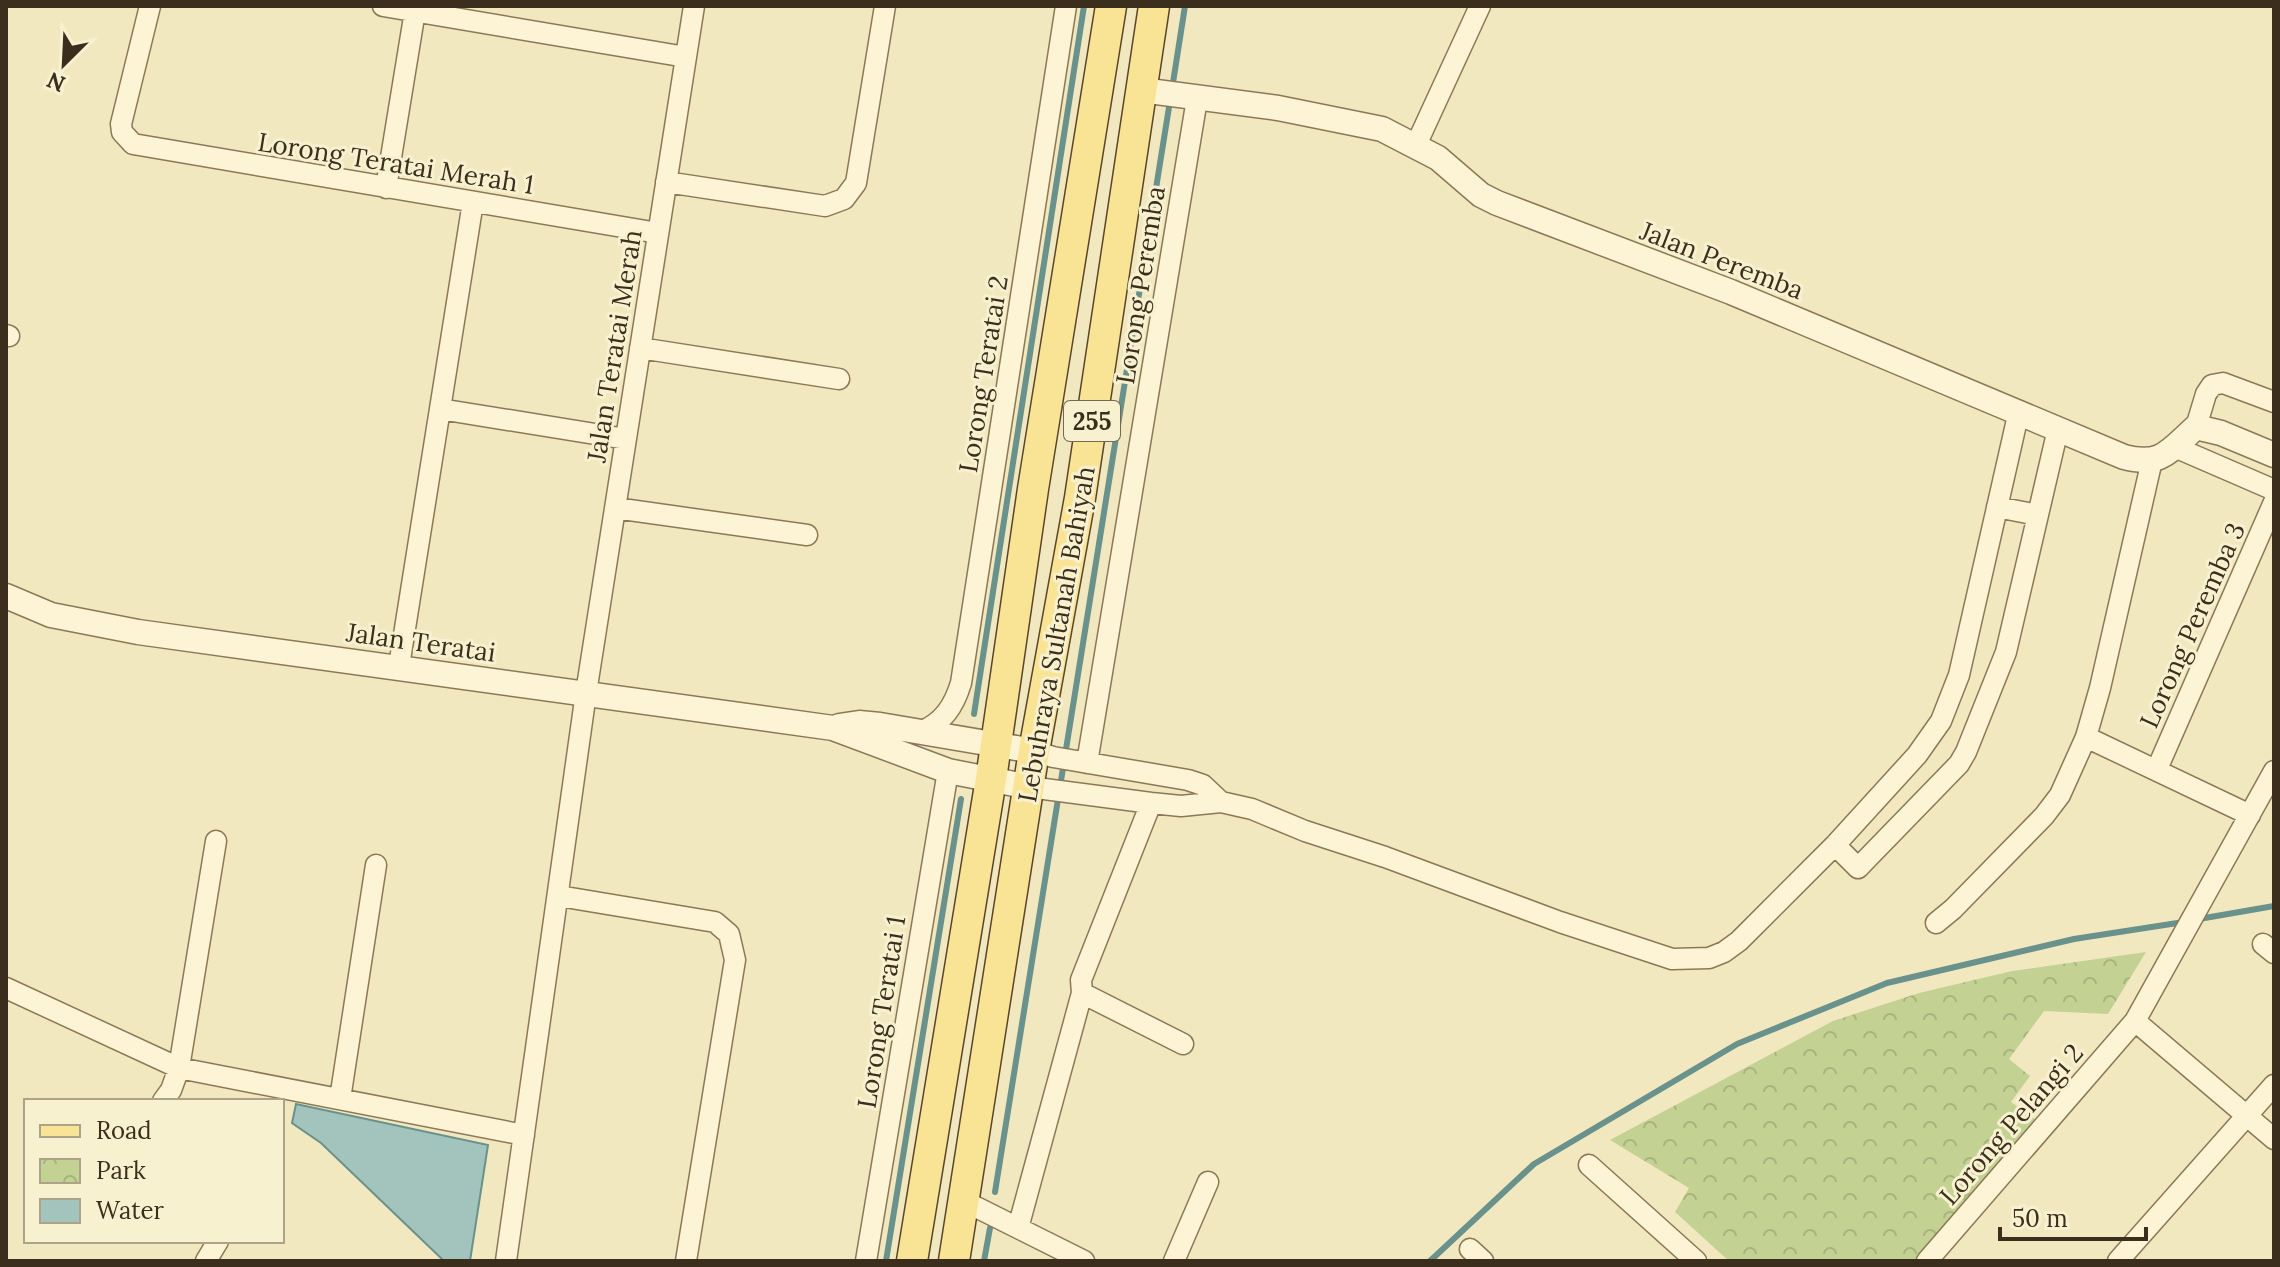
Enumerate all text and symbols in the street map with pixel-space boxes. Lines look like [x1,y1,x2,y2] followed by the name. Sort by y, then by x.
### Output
[24,24,104,104] north arrow
[42,66,69,99] text: N
[256,125,536,201] street label: Lorong Teratai Merah 1
[1108,184,1172,386] street label: Lorong Peremba
[1635,213,1808,306] street label: Jalan Peremba
[579,227,649,466] street label: Jalan Teratai Merah
[951,273,1015,475] street label: Lorong Teratai 2
[1064,401,1120,441] road number: 255
[1010,463,1102,805] street label: Lebuhraya Sultanah Bahiyah
[2132,517,2252,733] street label: Lorong Peremba 3
[343,615,498,669] street label: Jalan Teratai
[849,913,913,1111] street label: Lorong Teratai 1
[1932,1037,2090,1211] street label: Lorong Pelangi 2
[24,1099,284,1243] legend
[96,1115,152,1146] text: Road
[96,1155,146,1186] text: Park
[2000,1191,2146,1241] scale bar
[96,1195,164,1226] text: Water
[2012,1203,2068,1234] text: 50 m

